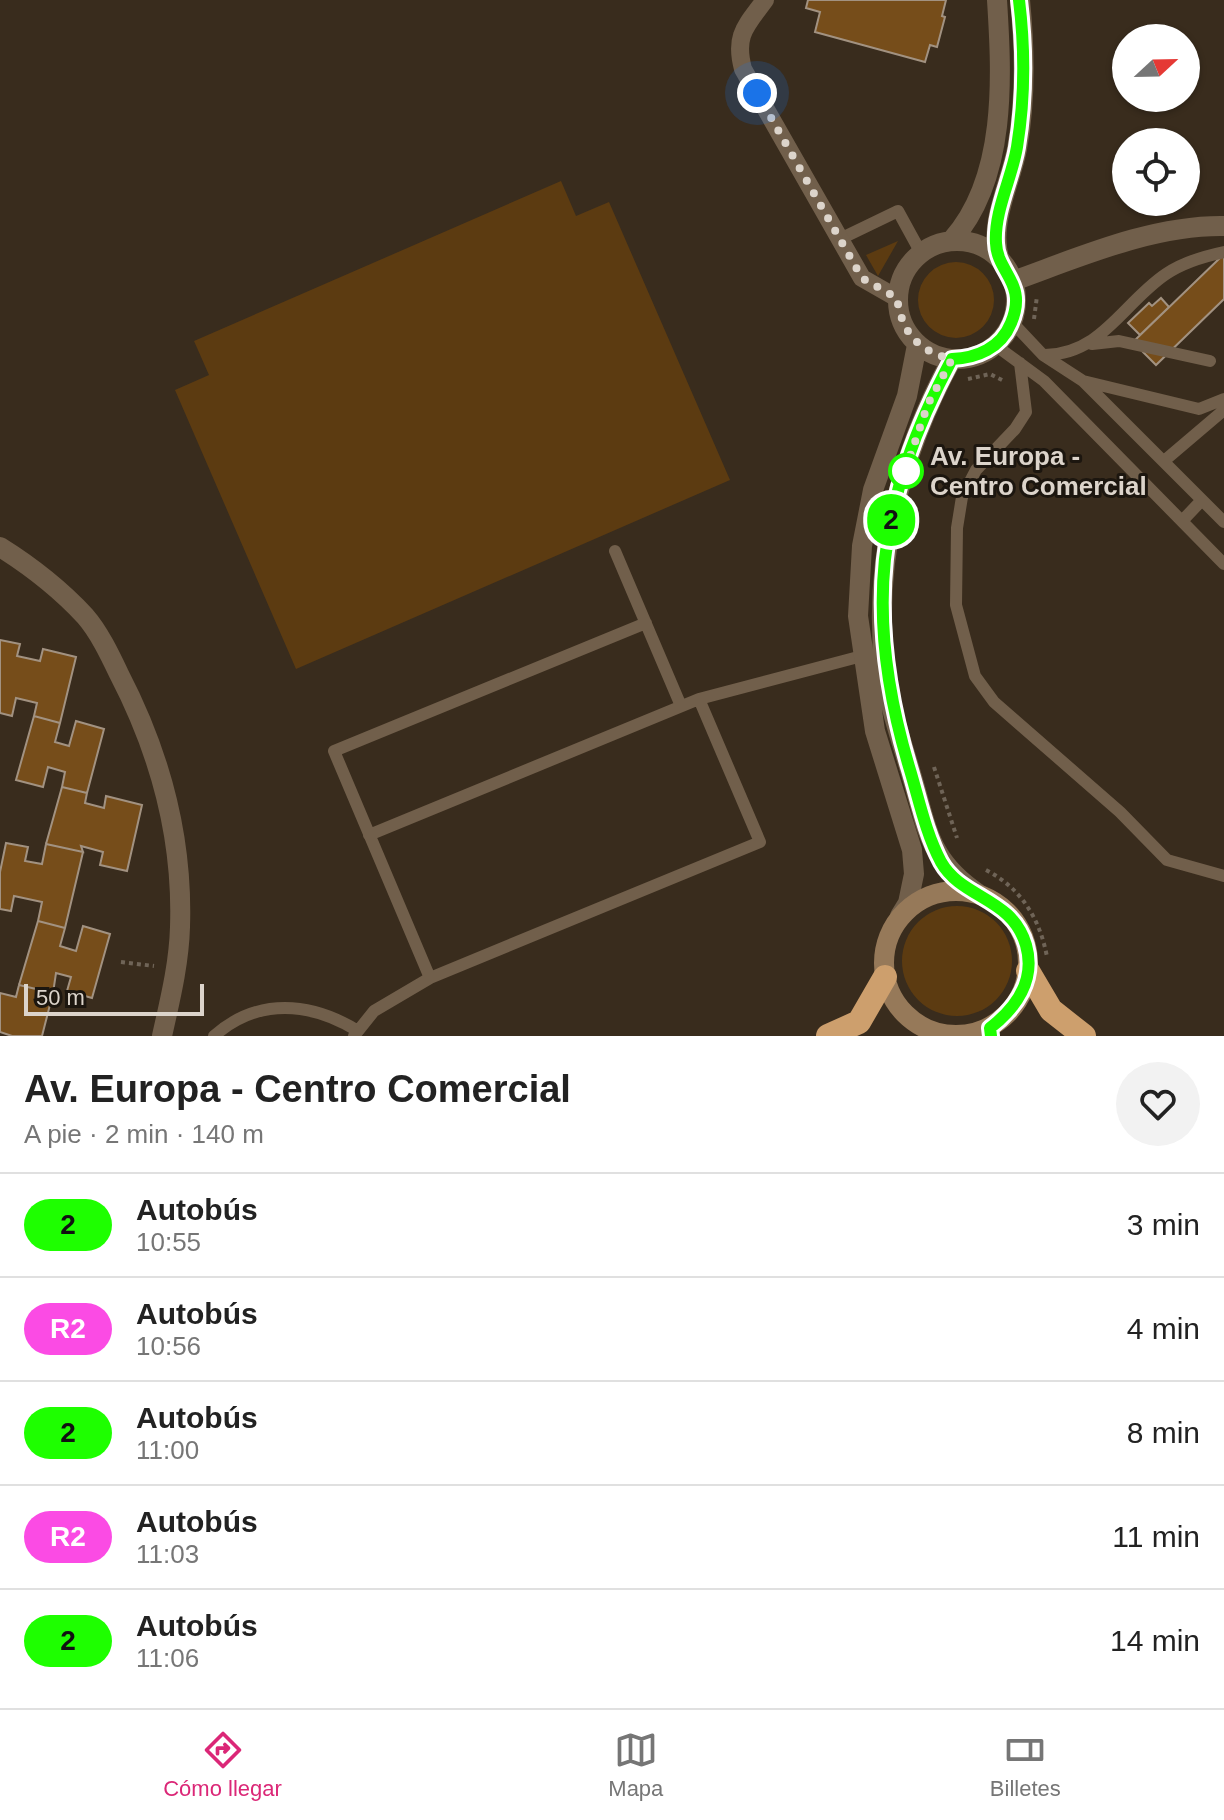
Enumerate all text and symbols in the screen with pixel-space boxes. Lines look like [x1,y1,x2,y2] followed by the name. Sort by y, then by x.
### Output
[1112,24,1200,112] north arrow
[1112,24,1200,216] map controls
[737,73,777,113] your location
[1112,128,1200,216] button: locate
[930,441,1147,501] place label: Av. Europa - Centro Comercial
[889,454,923,488] marker: Av. Europa - Centro Comercial
[865,494,917,546] line badge: 2
[883,504,899,535] text: 2
[24,980,204,1016] scale bar
[36,985,85,1010] text: 50 m
[1116,1062,1200,1146] button: heart
[24,1068,571,1110] text: Av. Europa - Centro Comercial
[24,1119,264,1149] text: A pie · 2 min · 140 m
[136,1193,258,1226] text: Autobús
[1127,1208,1200,1241] text: 3 min
[60,1209,76,1240] text: 2
[136,1227,201,1257] text: 10:55
[136,1297,258,1330] text: Autobús
[1127,1312,1200,1345] text: 4 min
[50,1313,86,1344] text: R2
[136,1331,201,1361] text: 10:56
[136,1401,258,1434] text: Autobús
[1127,1416,1200,1449] text: 8 min
[60,1417,76,1448] text: 2
[136,1435,199,1465] text: 11:00
[136,1505,258,1538] text: Autobús
[1112,1520,1200,1553] text: 11 min
[50,1521,86,1552] text: R2
[136,1539,199,1569] text: 11:03
[136,1609,258,1642] text: Autobús
[1110,1624,1200,1657] text: 14 min
[60,1625,76,1656] text: 2
[136,1643,199,1673] text: 11:06
[163,1728,282,1802] tab: Cómo llegar
[608,1728,663,1802] tab: Mapa
[990,1728,1061,1802] tab: Billetes

